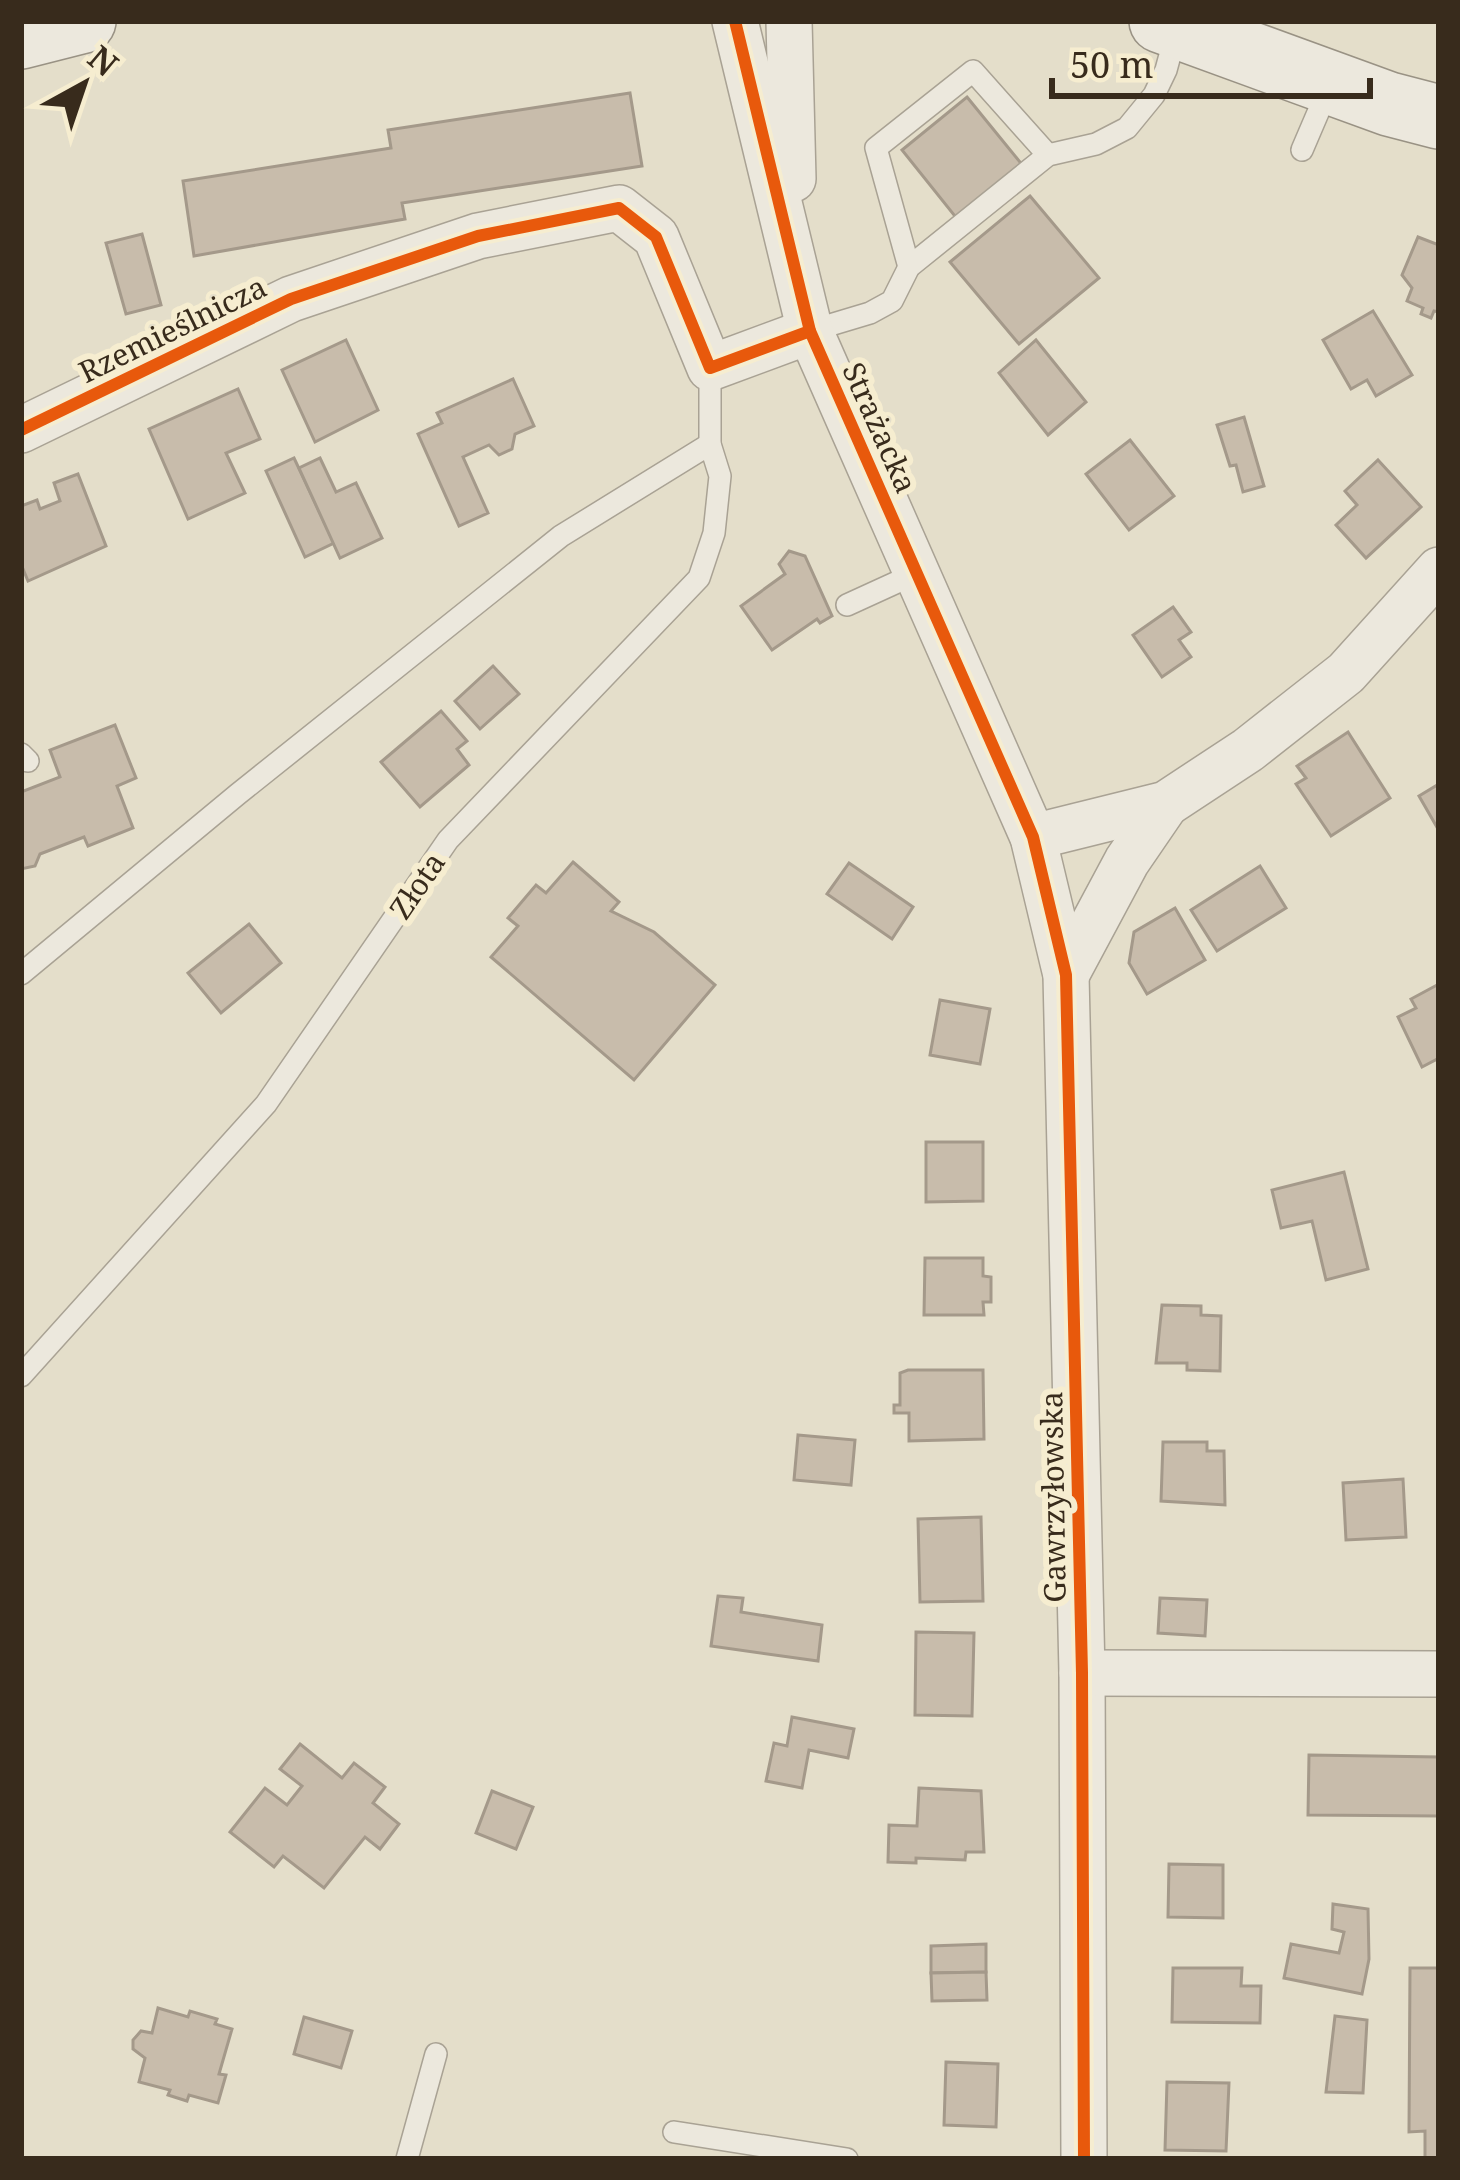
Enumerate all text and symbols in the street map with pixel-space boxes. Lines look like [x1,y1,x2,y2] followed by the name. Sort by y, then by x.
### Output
[24,24,144,144] north arrow
[1052,24,1370,98] scale bar
[79,35,128,86] text: N
[1070,40,1154,89] text: 50 m
[72,266,273,392] street label: Rzemieślnicza
[833,356,927,499] street label: Strażacka
[380,844,454,927] street label: Złota
[1030,1391,1075,1603] street label: Gawrzyłowska

